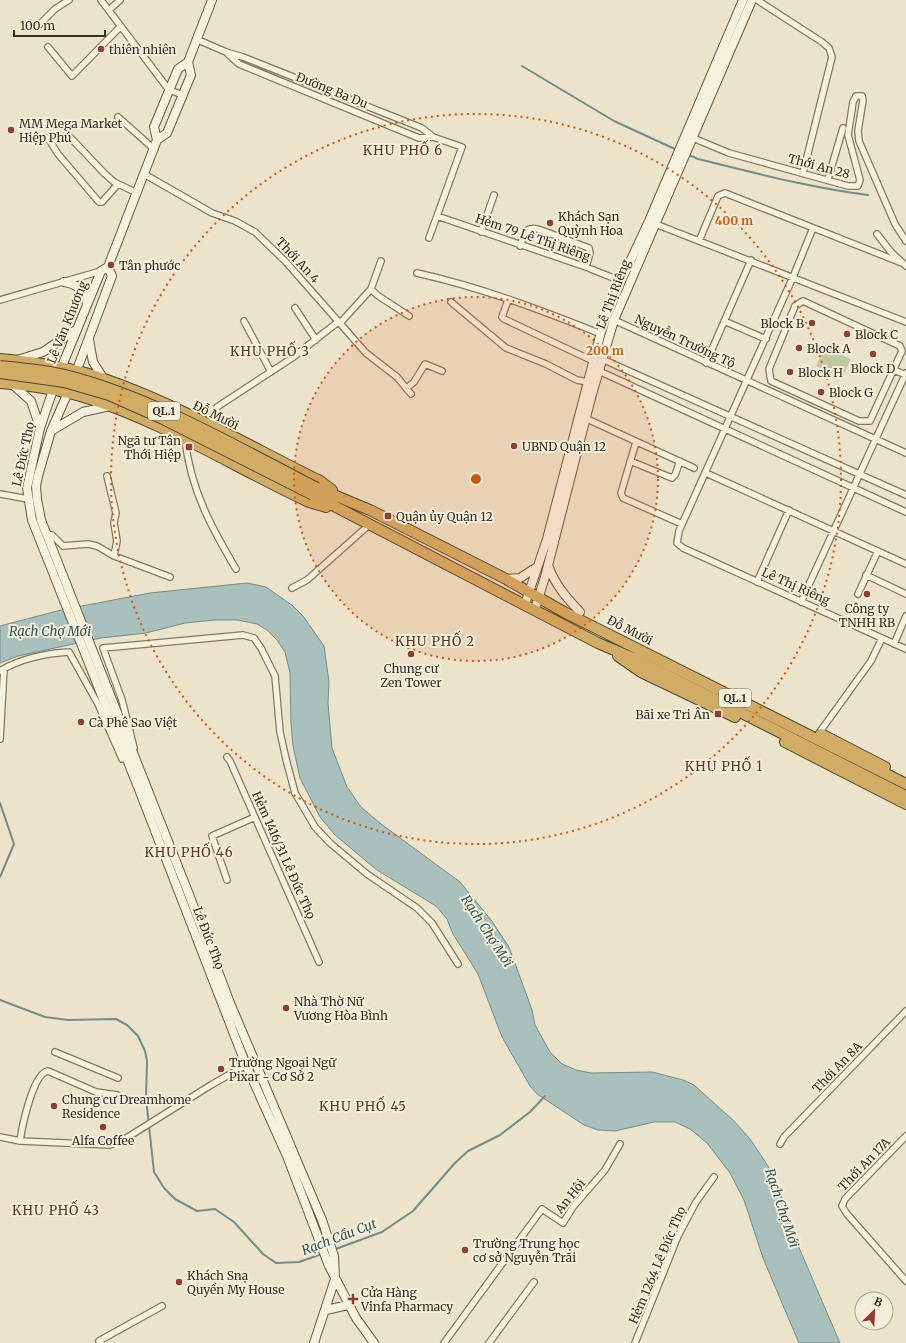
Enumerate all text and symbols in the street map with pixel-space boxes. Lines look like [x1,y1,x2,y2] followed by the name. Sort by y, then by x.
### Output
[14,12,105,38] scale bar
[20,18,55,33] text: 100 m
[109,42,176,57] place label: thiên nhiên
[96,44,106,54] marker: thiên nhiên
[294,69,371,111] street label: Đường Ba Du
[19,116,122,145] place label: MM Mega Market Hiệp Phú
[6,125,16,135] marker: MM Mega Market Hiệp Phú
[363,139,443,159] district label: KHU PHỐ 6
[786,151,852,181] street label: Thới An 28
[558,209,624,238] place label: Khách Sạn Quỳnh Hoa
[474,210,593,264] street label: Hẻm 79 Lê Thị Riêng
[715,213,753,228] text: 400 m
[545,218,555,228] marker: Khách Sạn Quỳnh Hoa
[273,234,323,286] street label: Thới An 4
[593,256,633,331] street label: Lê Thị Riêng
[119,258,180,273] place label: Tân phước
[106,260,116,270] marker: Tân phước
[44,278,91,366] street label: Lê Văn Khương
[632,311,738,371] street label: Nguyễn Trường Tộ
[761,316,804,331] place label: Block B
[807,318,817,328] marker: Block B
[855,327,898,342] place label: Block C
[842,329,852,339] marker: Block C
[230,340,310,360] district label: KHU PHỐ 3
[807,341,851,356] place label: Block A
[586,343,624,358] text: 200 m
[794,343,804,353] marker: Block A
[868,349,878,359] marker: Block D
[851,361,895,376] place label: Block D
[798,365,843,380] place label: Block H
[785,367,795,377] marker: Block H
[829,385,873,400] place label: Block G
[816,387,826,397] marker: Block G
[191,397,242,433] street label: Đỗ Mười
[148,402,180,420] road number: QL.1
[9,420,37,488] street label: Lê Đức Thọ
[118,433,181,462] place label: Ngã tư Tân Thới Hiệp
[522,439,606,454] place label: UBND Quận 12
[509,441,519,451] marker: UBND Quận 12
[184,442,194,452] marker: Ngã tư Tân Thới Hiệp
[469,472,483,486] centre of rings
[396,509,493,524] place label: Quận ủy Quận 12
[383,511,393,521] marker: Quận ủy Quận 12
[759,564,833,608] street label: Lê Thị Riêng
[862,589,872,599] marker: Công ty TNHH RB
[839,601,895,630] place label: Công ty TNHH RB
[605,612,655,648] street label: Đỗ Mười
[9,623,91,640] water label: Rạch Chợ Mới
[395,630,475,650] district label: KHU PHỐ 2
[406,649,416,659] marker: Chung cư Zen Tower
[380,661,442,690] place label: Chung cư Zen Tower
[719,689,751,707] road number: QL.1
[635,707,710,722] place label: Bãi xe Tri Ân
[713,709,723,719] marker: Bãi xe Tri Ân
[89,715,178,730] place label: Cà Phê Sao Việt
[76,717,86,727] marker: Cà Phê Sao Việt
[685,755,763,775] district label: KHU PHỐ 1
[249,789,319,921] street label: Hẻm 1416/31 Lê Đức Thọ
[144,841,234,861] district label: KHU PHỐ 46
[457,892,517,970] water label: Rạch Chợ Mới
[190,905,228,971] street label: Lê Đức Thọ
[293,994,388,1023] place label: Nhà Thờ Nữ Vương Hòa Bình
[281,1003,291,1013] marker: Nhà Thờ Nữ Vương Hòa Bình
[809,1038,865,1096] street label: Thới An 8A
[229,1055,337,1084] place label: Trường Ngoại Ngữ Pixar - Cơ Sở 2
[216,1064,226,1074] marker: Trường Ngoại Ngữ Pixar - Cơ Sở 2
[62,1092,191,1121] place label: Chung cư Dreamhome Residence
[319,1095,407,1115] district label: KHU PHỐ 45
[49,1101,59,1111] marker: Chung cư Dreamhome Residence
[98,1122,108,1132] marker: Alfa Coffee
[71,1133,134,1148] place label: Alfa Coffee
[835,1134,893,1194] street label: Thới An 17A
[761,1166,803,1250] water label: Rạch Chợ Mới
[551,1176,588,1217] street label: An Hội
[12,1199,100,1219] district label: KHU PHỐ 43
[626,1204,688,1326] street label: Hẻm 1264 Lê Đức Thọ
[299,1215,379,1259] water label: Rạch Cầu Cụt
[473,1236,580,1265] place label: Trường Trung học cơ sở Nguyễn Trãi
[460,1245,470,1255] marker: Trường Trung học cơ sở Nguyễn Trãi
[187,1268,284,1297] place label: Khách Snạ Quyền My House
[174,1277,184,1287] marker: Khách Snạ Quyền My House
[360,1285,453,1314] place label: Cửa Hàng Vinfa Pharmacy
[854,1291,894,1331] north arrow
[348,1294,358,1304] marker: Cửa Hàng Vinfa Pharmacy
[872,1294,885,1310] text: B

